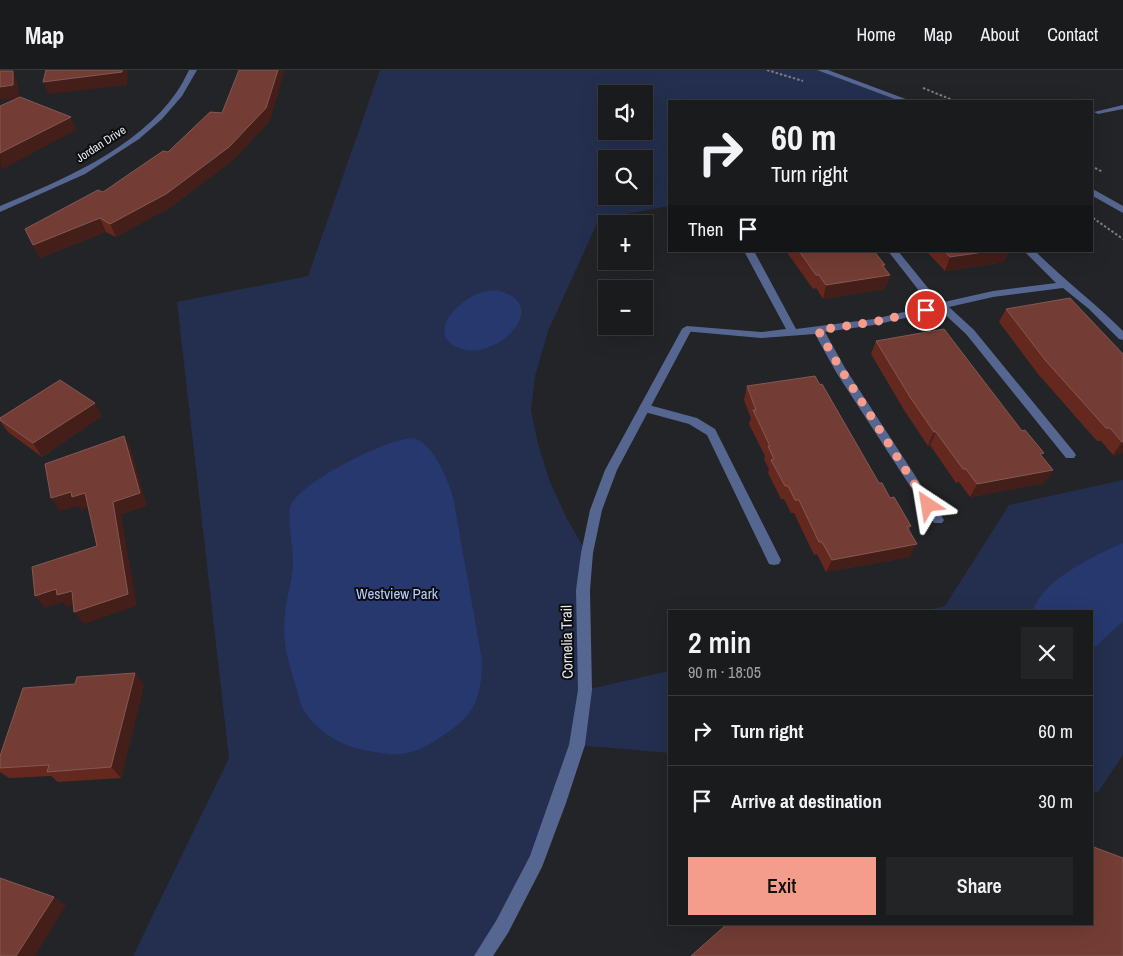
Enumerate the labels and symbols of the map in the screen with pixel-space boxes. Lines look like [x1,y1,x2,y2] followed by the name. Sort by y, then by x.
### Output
[73,122,129,166] street label: Jordan Drive
[905,289,947,331] pin
[901,478,953,530] position arrow
[356,583,439,604] park label: Westview Park
[555,605,578,679] street label: Cornelia Trail

